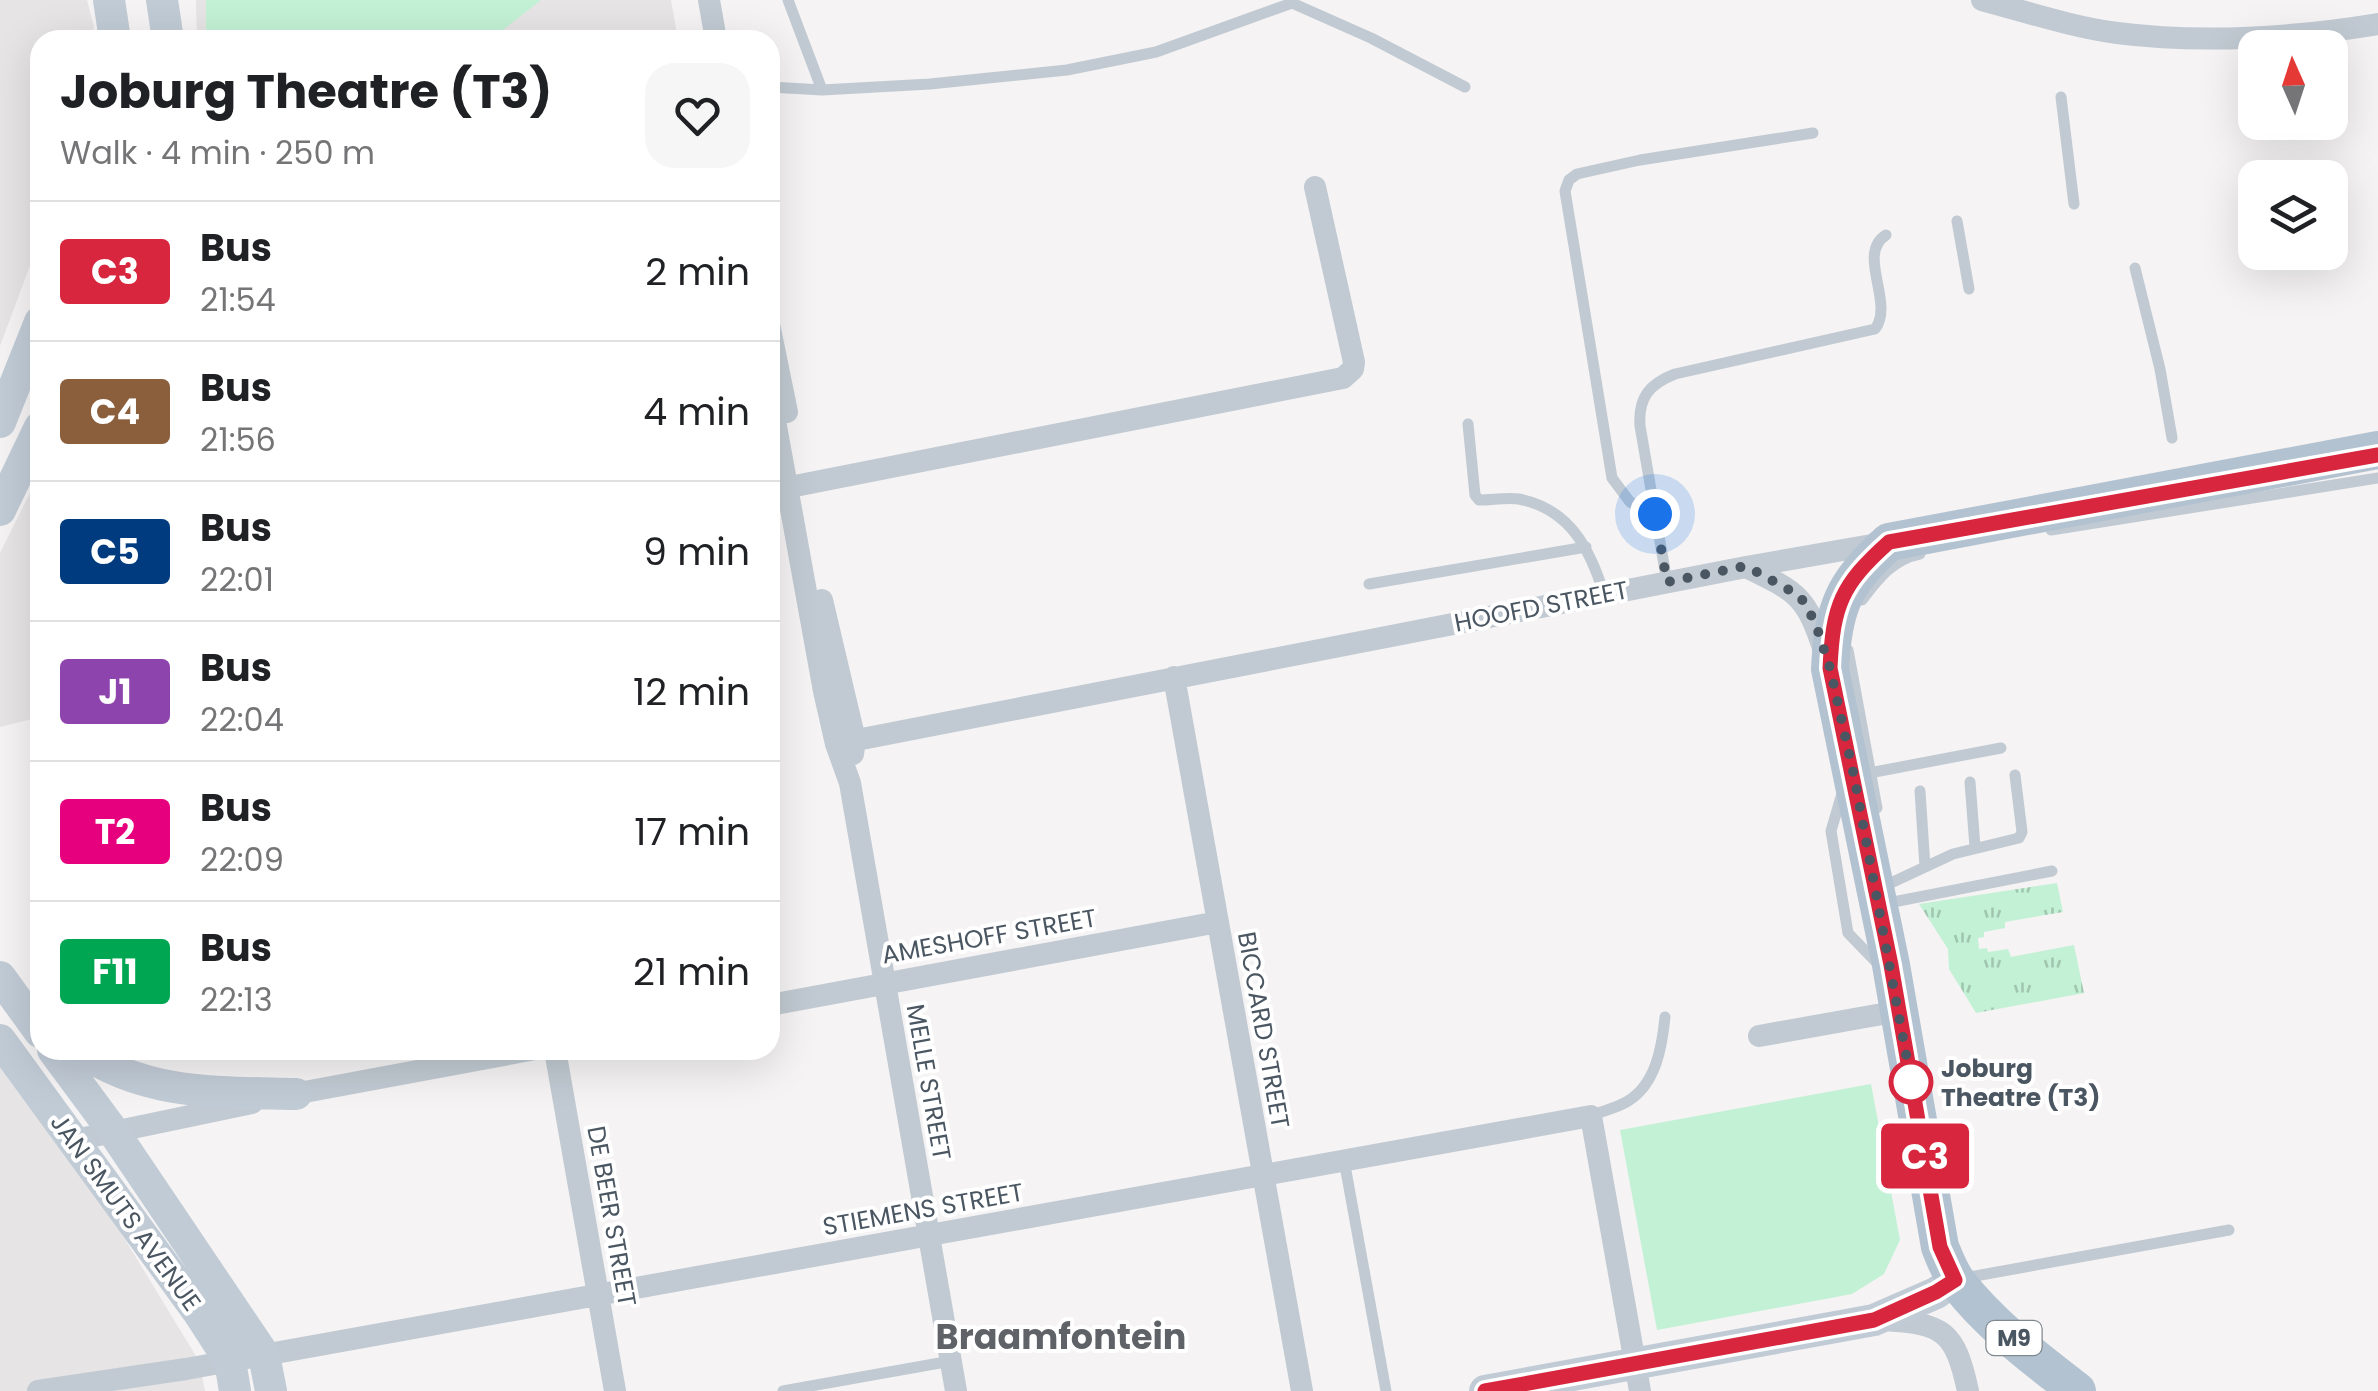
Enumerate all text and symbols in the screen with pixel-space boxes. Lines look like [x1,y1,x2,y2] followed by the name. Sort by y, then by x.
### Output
[2238,30,2348,140] north arrow
[2238,30,2348,270] map controls
[60,58,552,125] text: Joburg Theatre (T3)
[645,63,750,168] button: heart
[60,130,375,175] text: Walk · 4 min · 250 m
[2238,160,2348,270] button: layers
[200,221,272,274] text: Bus
[645,245,750,298] text: 2 min
[91,247,139,296] text: C3
[200,277,276,322] text: 21:54
[200,361,272,414] text: Bus
[643,385,750,438] text: 4 min
[90,387,140,436] text: C4
[200,417,276,462] text: 21:56
[1630,489,1680,539] your location
[200,501,272,554] text: Bus
[643,525,750,578] text: 9 min
[90,527,140,576] text: C5
[200,557,274,602] text: 22:01
[1451,573,1631,640] street label: HOOFD STREET
[200,641,272,694] text: Bus
[633,665,750,718] text: 12 min
[98,667,132,716] text: J1
[200,697,284,742] text: 22:04
[200,781,272,834] text: Bus
[634,805,750,858] text: 17 min
[95,807,135,856] text: T2
[200,837,284,882] text: 22:09
[879,900,1099,973] street label: AMESHOFF STREET
[200,921,272,974] text: Bus
[1229,929,1298,1131] street label: BICCARD STREET
[633,945,750,998] text: 21 min
[92,947,138,996] text: F11
[200,977,273,1022] text: 22:13
[898,1001,959,1163] street label: MELLE STREET
[1941,1051,2100,1115] place label: Joburg Theatre (T3)
[1890,1061,1932,1103] marker: Joburg Theatre (T3)
[42,1106,209,1318] street label: JAN SMUTS AVENUE
[578,1123,645,1309] street label: DE BEER STREET
[1880,1124,1970,1188] line badge: C3
[1901,1132,1949,1181] text: C3
[820,1175,1026,1244] street label: STIEMENS STREET
[936,1312,1186,1361] district label: Braamfontein
[1986,1321,2042,1355] road number: M9

